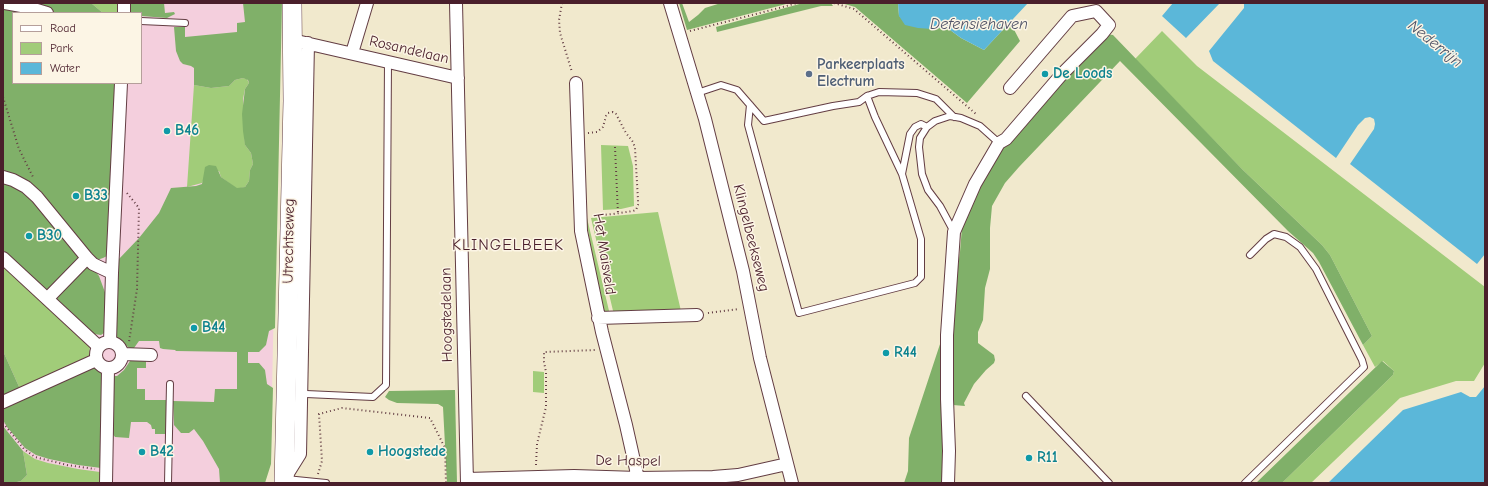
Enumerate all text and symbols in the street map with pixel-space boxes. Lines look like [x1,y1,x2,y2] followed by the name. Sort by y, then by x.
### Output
[12,12,142,84] legend
[930,14,1028,34] water label: Defensiehaven
[1404,16,1466,72] water label: Nederrijn
[50,21,76,35] text: Road
[367,32,451,68] street label: Rosandelaan
[50,41,73,55] text: Park
[817,56,905,91] place label: Parkeerplaats Electrum
[50,61,80,75] text: Water
[1053,65,1112,83] place label: De Loods
[804,69,814,79] marker: Parkeerplaats Electrum
[1040,69,1050,79] marker: De Loods
[175,122,199,140] place label: B46
[162,126,172,136] marker: B46
[729,182,773,294] street label: Klingelbeekseweg
[84,187,108,205] place label: B33
[71,191,81,201] marker: B33
[279,198,299,284] street label: Utrechtseweg
[589,212,619,296] street label: Het Maisveld
[37,227,62,245] place label: B30
[24,231,34,241] marker: B30
[452,235,564,255] district label: KLINGELBEEK
[437,267,457,363] street label: Hoogstedelaan
[202,319,225,337] place label: B44
[189,323,199,333] marker: B44
[894,344,917,362] place label: R44
[881,348,891,358] marker: R44
[150,443,174,461] place label: B42
[378,443,446,461] place label: Hoogstede
[137,447,147,457] marker: B42
[365,447,375,457] marker: Hoogstede
[1037,449,1058,467] place label: R11
[595,451,661,471] street label: De Haspel
[1024,453,1034,463] marker: R11

